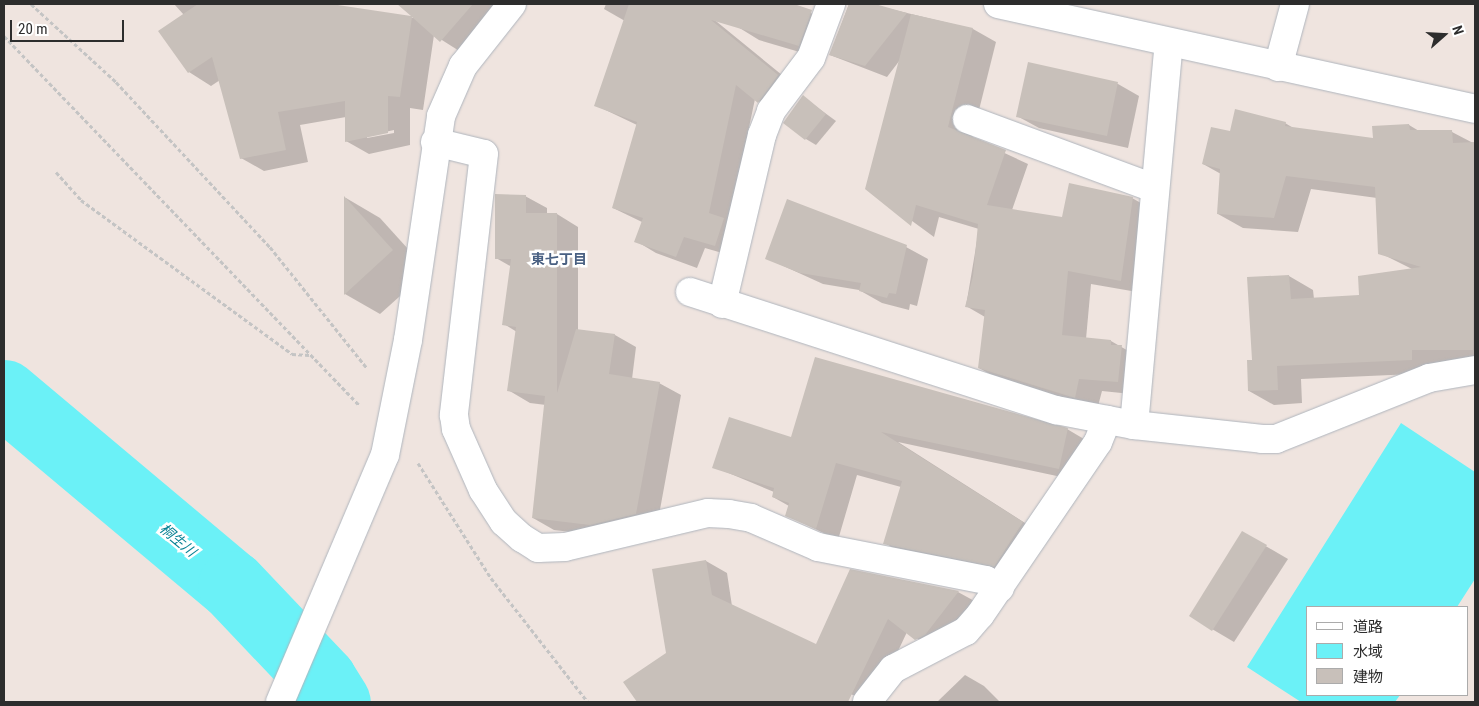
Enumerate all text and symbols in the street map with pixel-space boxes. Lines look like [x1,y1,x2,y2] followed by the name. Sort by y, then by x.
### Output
[12,10,126,42] scale bar
[1419,10,1469,60] north arrow
[18,20,48,38] text: 20 m
[1449,23,1467,37] text: N
[531,251,587,267] district label: 東七丁目
[157,520,199,560] water label: 桐生川
[1306,606,1469,696] legend
[1353,618,1383,636] text: 道路
[1353,643,1383,661] text: 水域
[1353,668,1383,686] text: 建物

